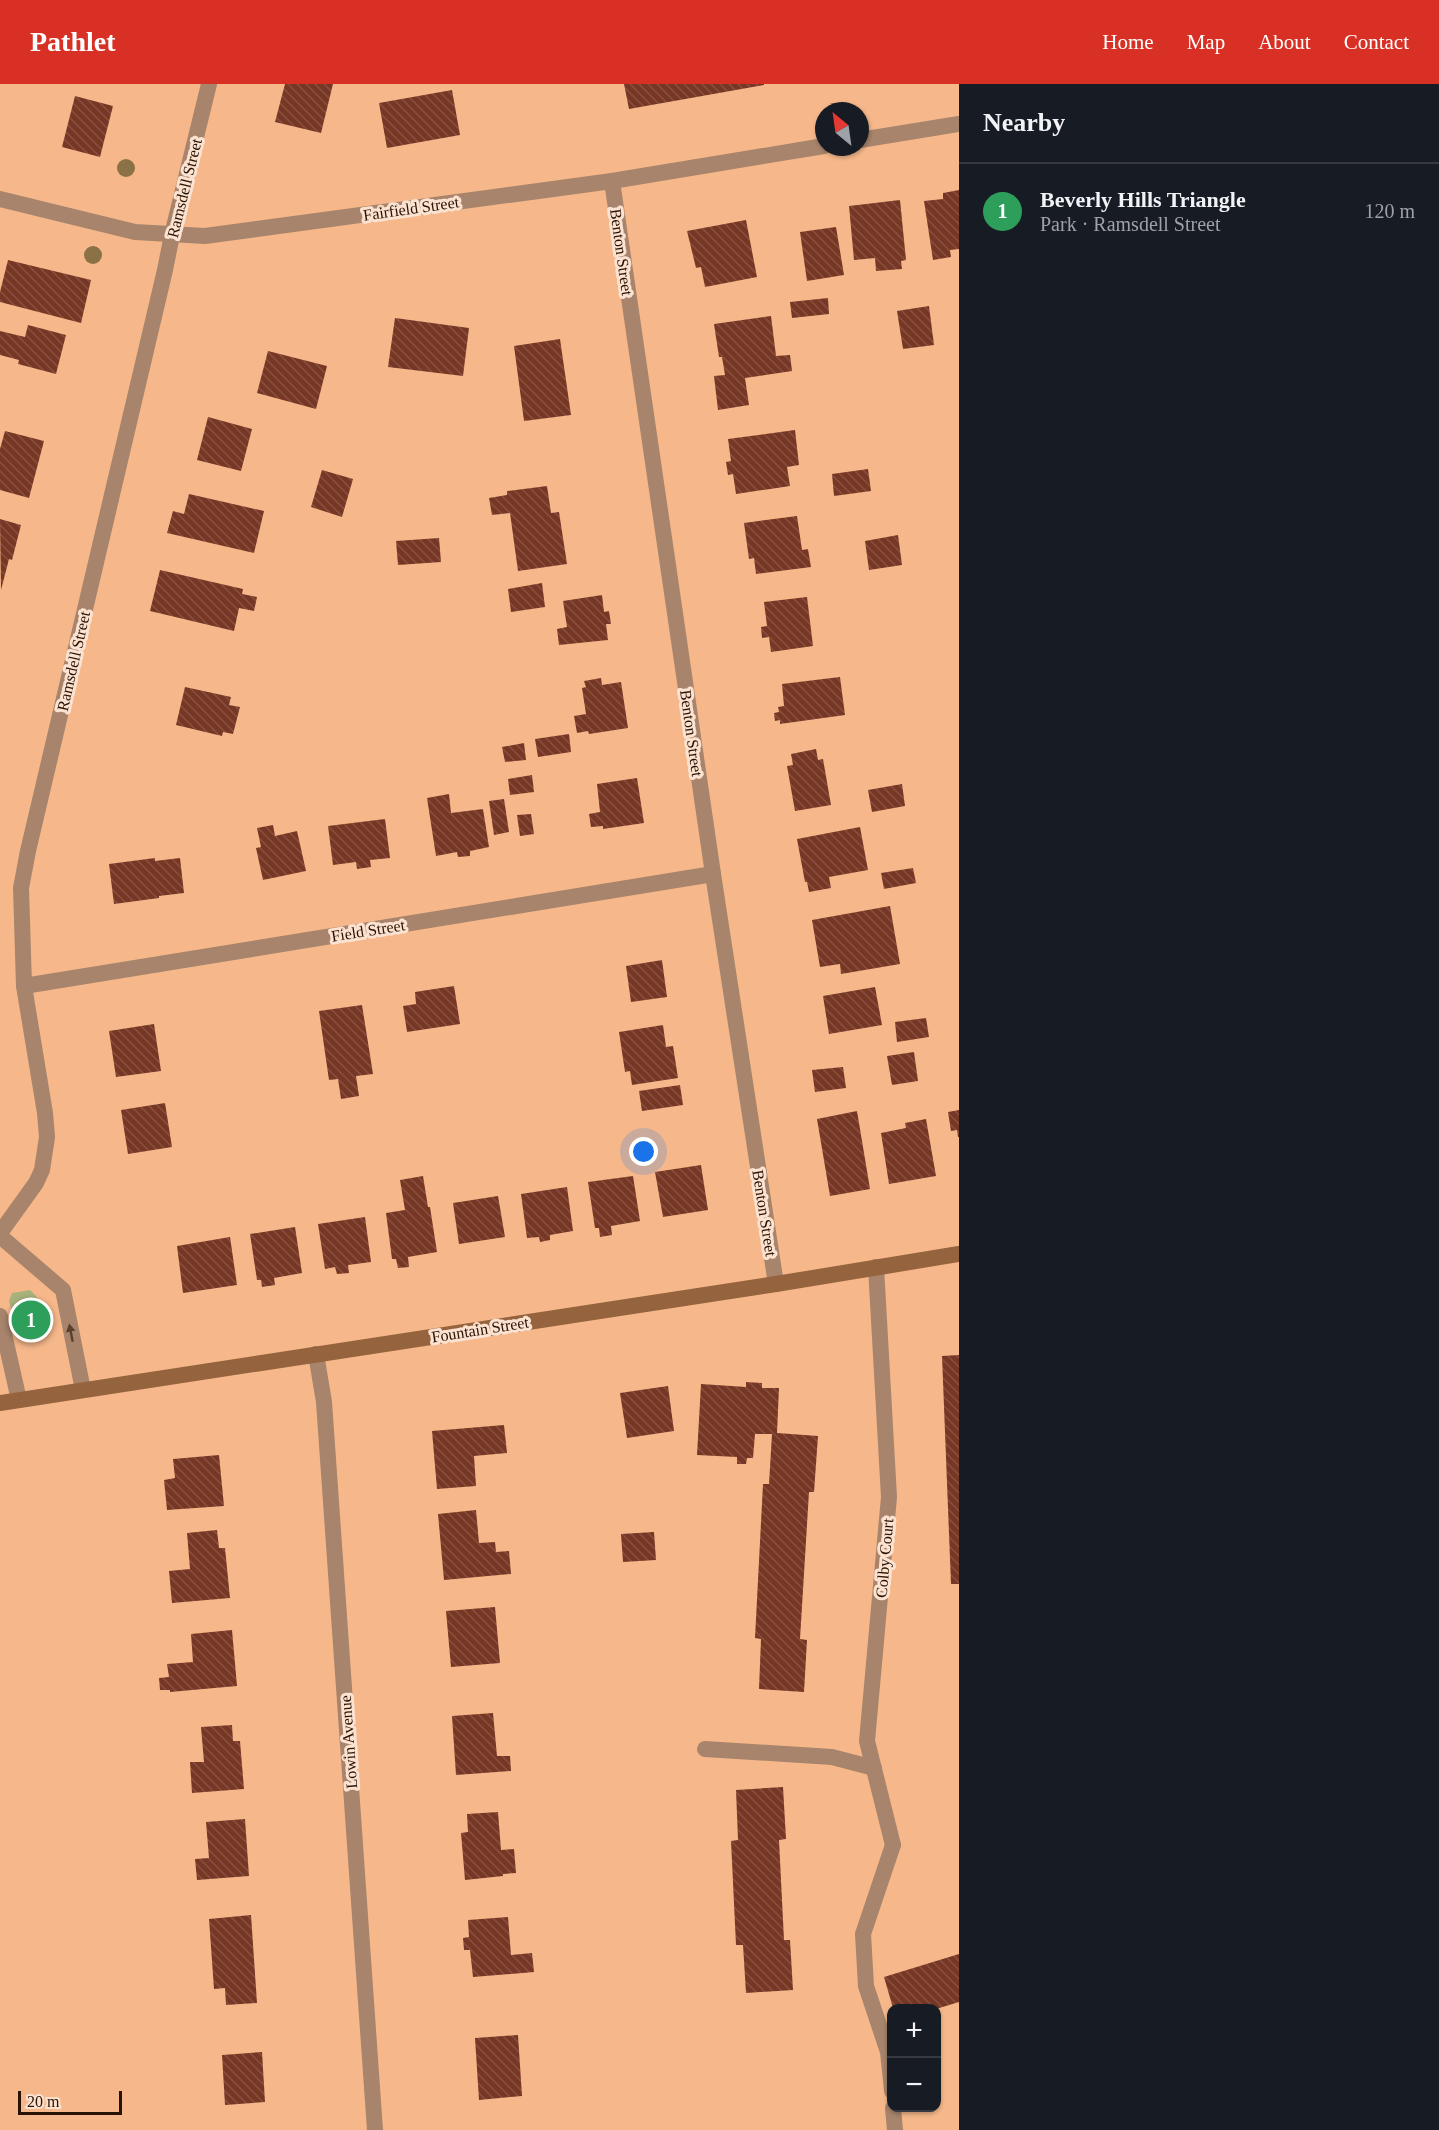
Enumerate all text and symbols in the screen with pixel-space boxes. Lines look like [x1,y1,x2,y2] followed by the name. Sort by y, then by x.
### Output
[30,26,116,57] text: Pathlet
[1102,30,1154,54] text: Home
[1187,30,1225,54] text: Map
[1258,30,1311,54] text: About
[1344,30,1409,54] text: Contact
[815,102,869,156] north arrow
[983,108,1065,137] text: Nearby
[164,136,205,240] street label: Ramsdell Street
[1040,187,1246,212] text: Beverly Hills Triangle
[362,193,461,224] street label: Fairfield Street
[998,200,1008,222] text: 1
[1364,200,1415,222] text: 120 m
[607,208,636,297] street label: Benton Street
[1040,213,1221,235] text: Park · Ramsdell Street
[54,609,93,713] street label: Ramsdell Street
[677,689,706,778] street label: Benton Street
[330,916,407,945] street label: Field Street
[629,1137,658,1166] your location
[749,1169,780,1258] street label: Benton Street
[12,1298,51,1342] pin: 1
[430,1313,530,1346] street label: Fountain Street
[66,1324,75,1343] one-way arrow
[873,1517,897,1599] street label: Colby Court
[337,1695,360,1789] street label: Lowin Avenue
[887,2004,941,2112] map controls
[887,2004,941,2058] button: +
[887,2058,941,2112] button: −
[18,2088,122,2116] scale bar
[27,2093,59,2110] text: 20 m

